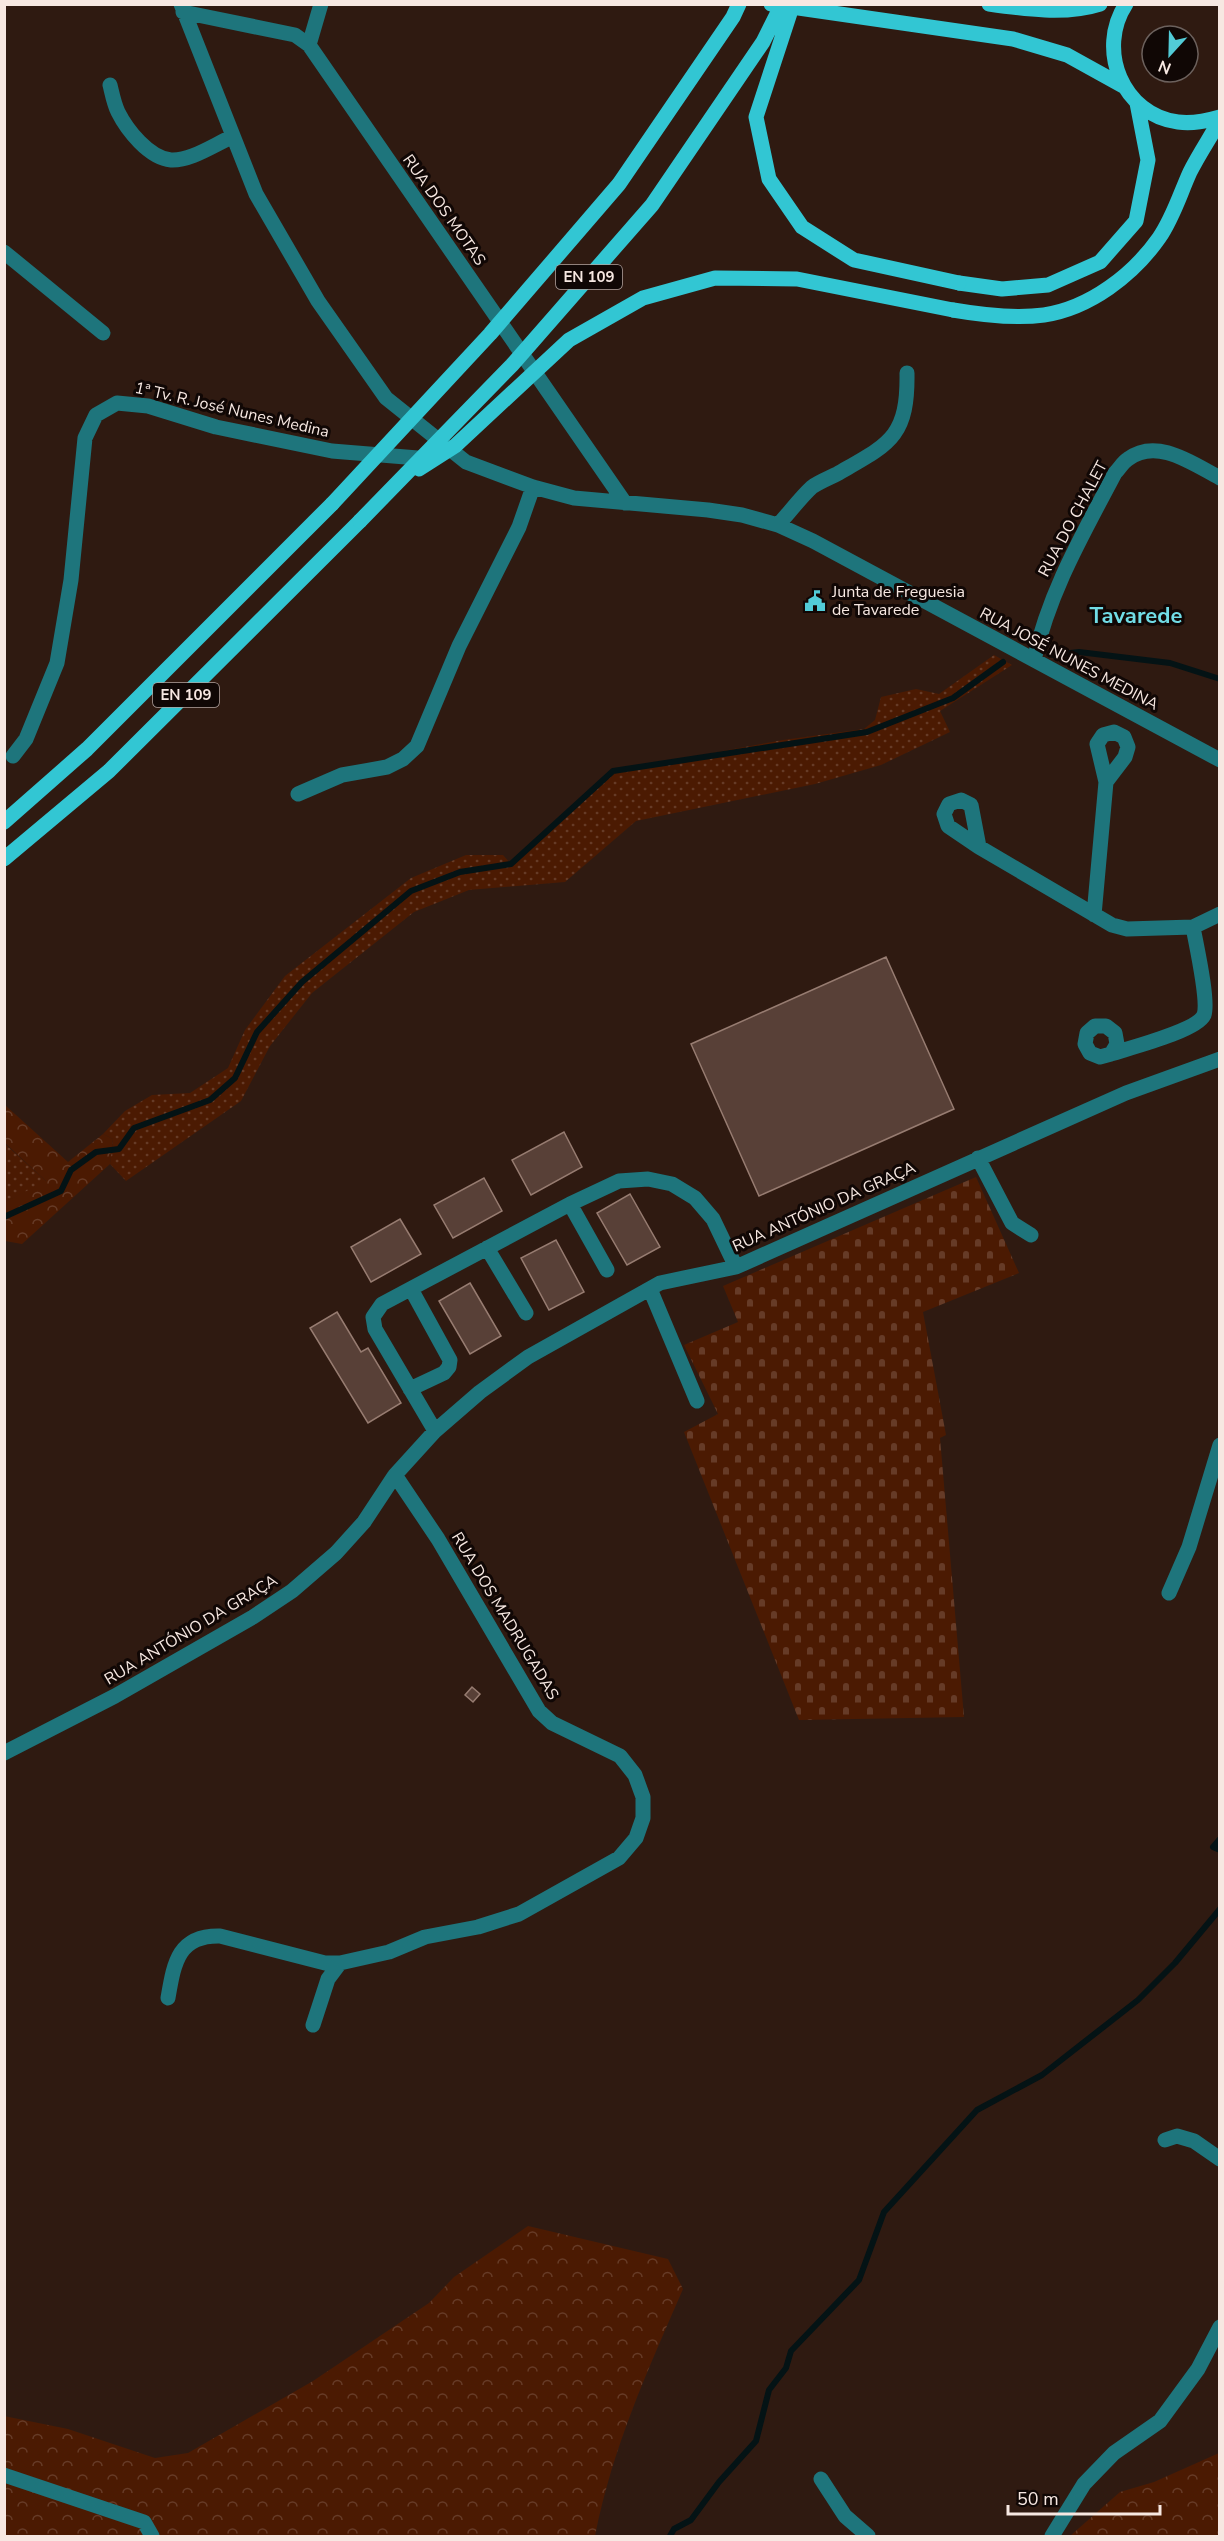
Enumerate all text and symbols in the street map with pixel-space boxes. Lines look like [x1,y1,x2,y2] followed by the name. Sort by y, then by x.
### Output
[1140,24,1200,84] north arrow
[1155,55,1174,79] text: N
[397,150,491,270] street label: RUA DOS MOTAS
[556,265,622,289] road number: EN 109
[133,377,331,443] street label: 1ª Tv. R. José Nunes Medina
[1033,457,1113,581] street label: RUA DO CHALET
[831,581,965,621] place label: Junta de Freguesia de Tavarede
[803,589,827,613] public building icon: Junta de Freguesia de Tavarede
[1090,601,1182,631] district label: Tavarede
[976,602,1163,716] street label: RUA JOSÉ NUNES MEDINA
[153,683,219,707] road number: EN 109
[729,1156,919,1257] street label: RUA ANTÓNIO DA GRAÇA
[446,1528,564,1704] street label: RUA DOS MADRUGADAS
[100,1569,282,1690] street label: RUA ANTÓNIO DA GRAÇA
[1008,2478,1160,2516] scale bar
[1017,2487,1059,2511] text: 50 m

